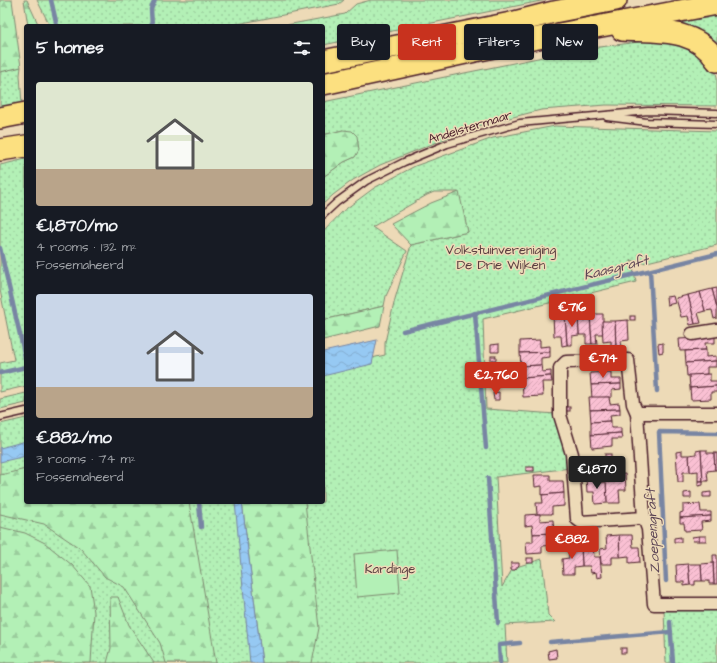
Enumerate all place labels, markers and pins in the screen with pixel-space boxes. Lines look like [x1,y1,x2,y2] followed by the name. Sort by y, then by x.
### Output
[548,294,596,328] pin: €716
[579,345,627,379] pin: €714
[463,362,529,396] pin: €2,760
[564,456,630,490] pin: €1,870
[548,526,596,560] pin: €882

